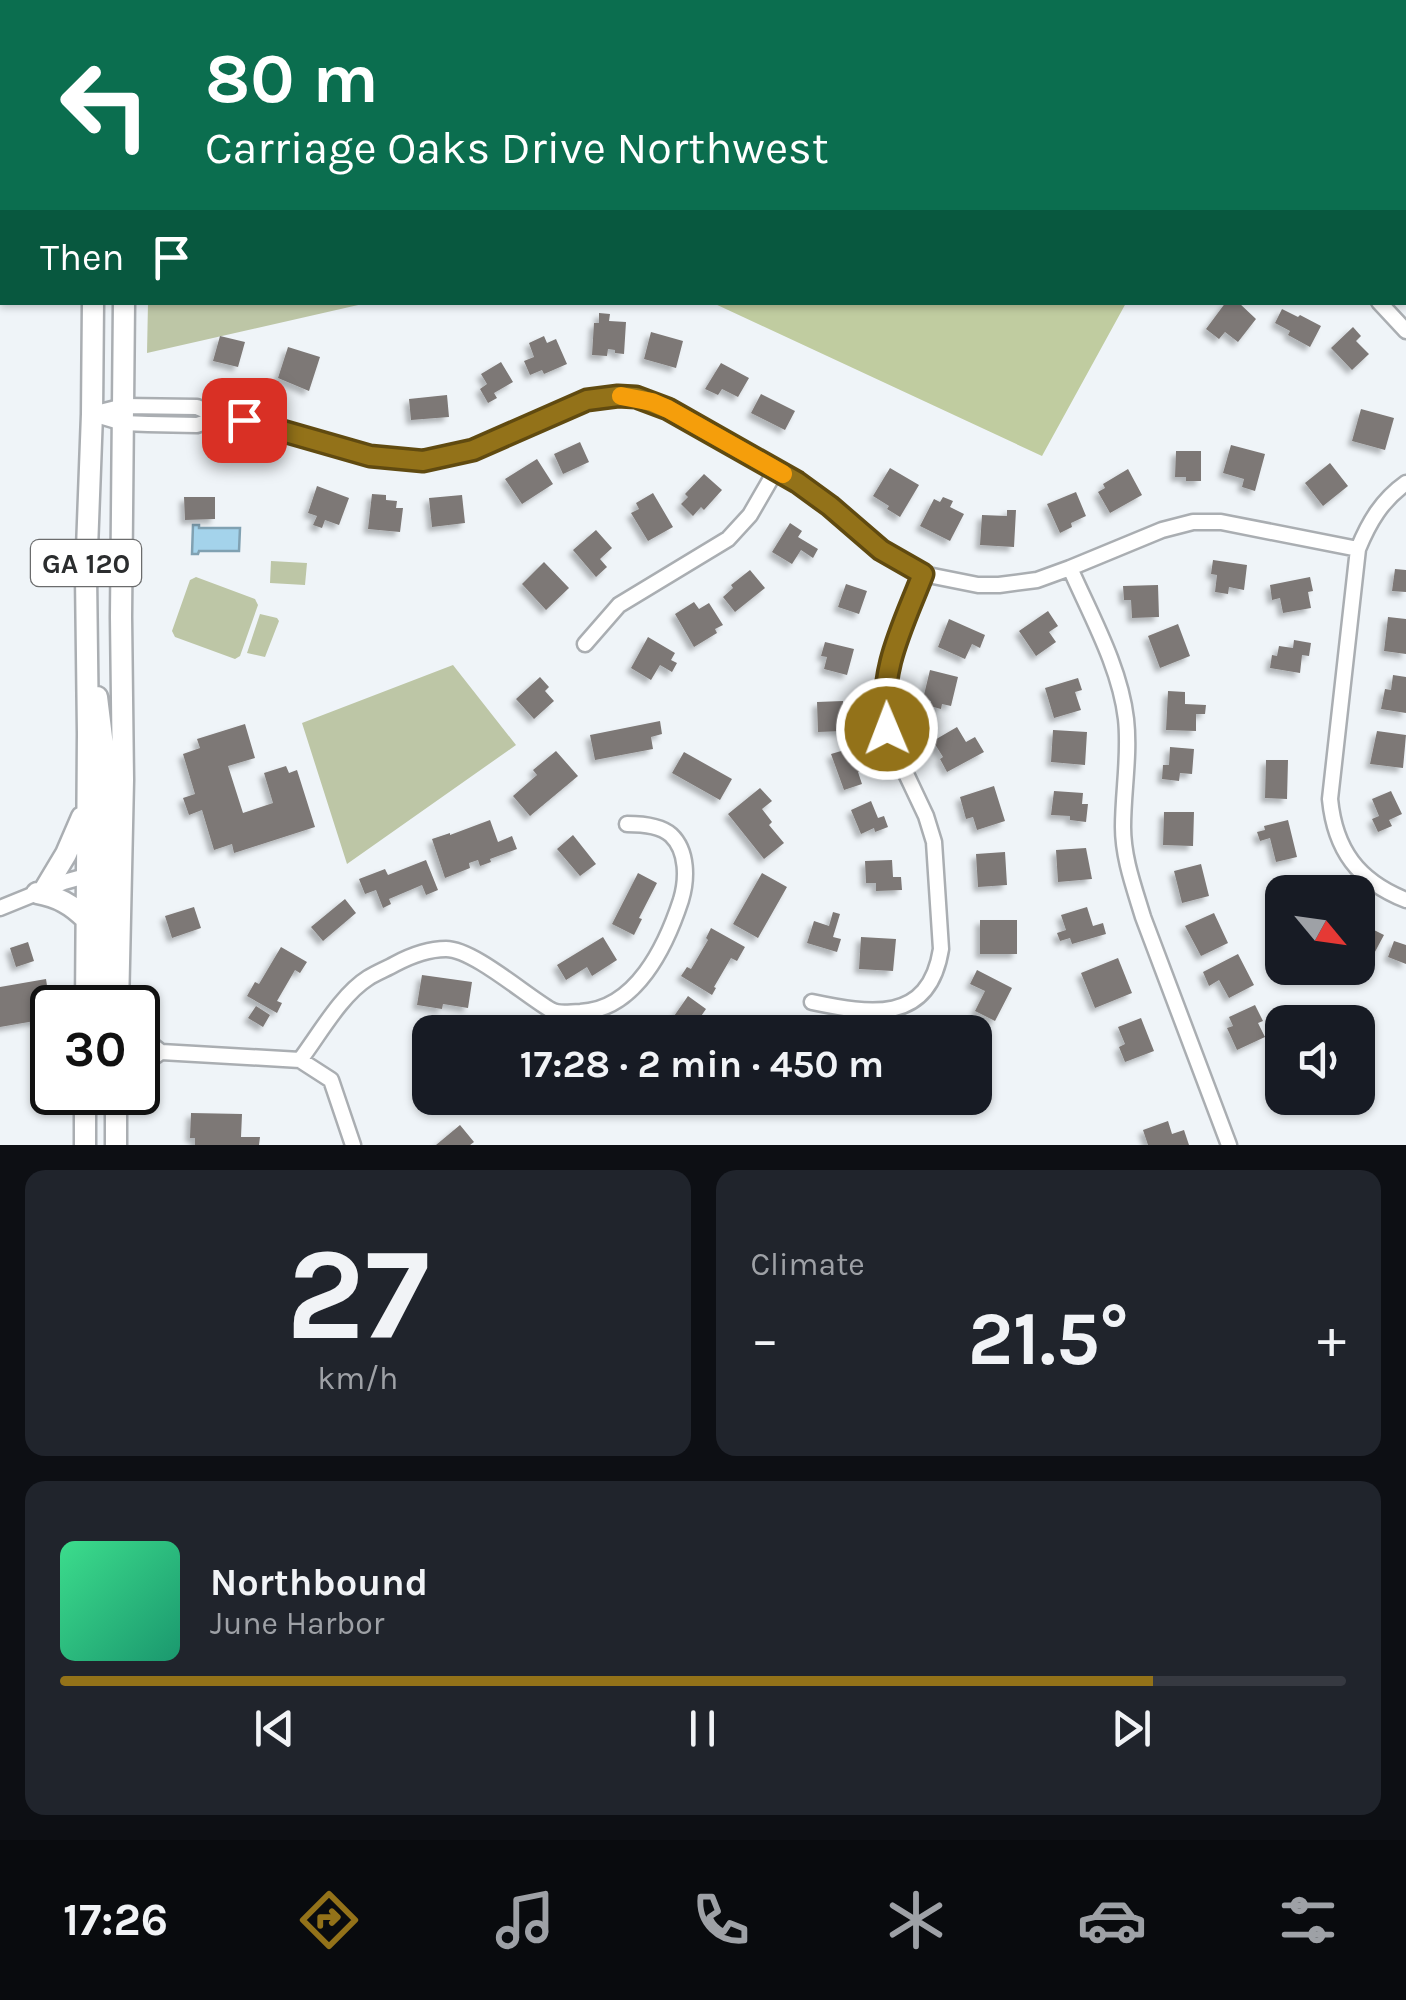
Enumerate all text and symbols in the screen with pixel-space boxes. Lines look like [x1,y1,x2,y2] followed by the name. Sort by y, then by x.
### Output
[205,38,379,120] text: 80 m
[40,40,170,170] icon: left
[205,122,829,174] text: Carriage Oaks Drive Northwest
[144,230,199,285] icon: arrive
[40,235,124,280] text: Then
[202,378,287,463] pin
[217,393,272,448] icon: arrive
[31,540,141,586] road number: GA 120
[835,677,939,781] position arrow
[1265,875,1375,985] north arrow
[1265,875,1375,1115] map controls
[30,985,160,1115] speed limit sign: 30
[1265,1005,1375,1115] button: sound
[520,1042,884,1087] text: 17:28 · 2 min · 450 m
[286,1219,429,1371] text: 27
[751,1246,865,1283] text: Climate
[968,1295,1129,1383] text: 21.5°
[751,1307,779,1371] text: −
[1317,1307,1346,1371] text: +
[317,1360,398,1397] text: km/h
[210,1560,428,1605] text: Northbound
[210,1605,384,1642] text: June Harbor
[247,1701,302,1756] icon: previous
[675,1701,730,1756] icon: pause
[1104,1701,1159,1756] icon: next
[294,1885,364,1955] icon: directions
[490,1885,560,1955] icon: music
[686,1885,756,1955] icon: phone
[881,1885,951,1955] icon: climate
[1077,1885,1147,1955] icon: car
[1273,1885,1343,1955] icon: filters
[63,1894,168,1946] text: 17:26

